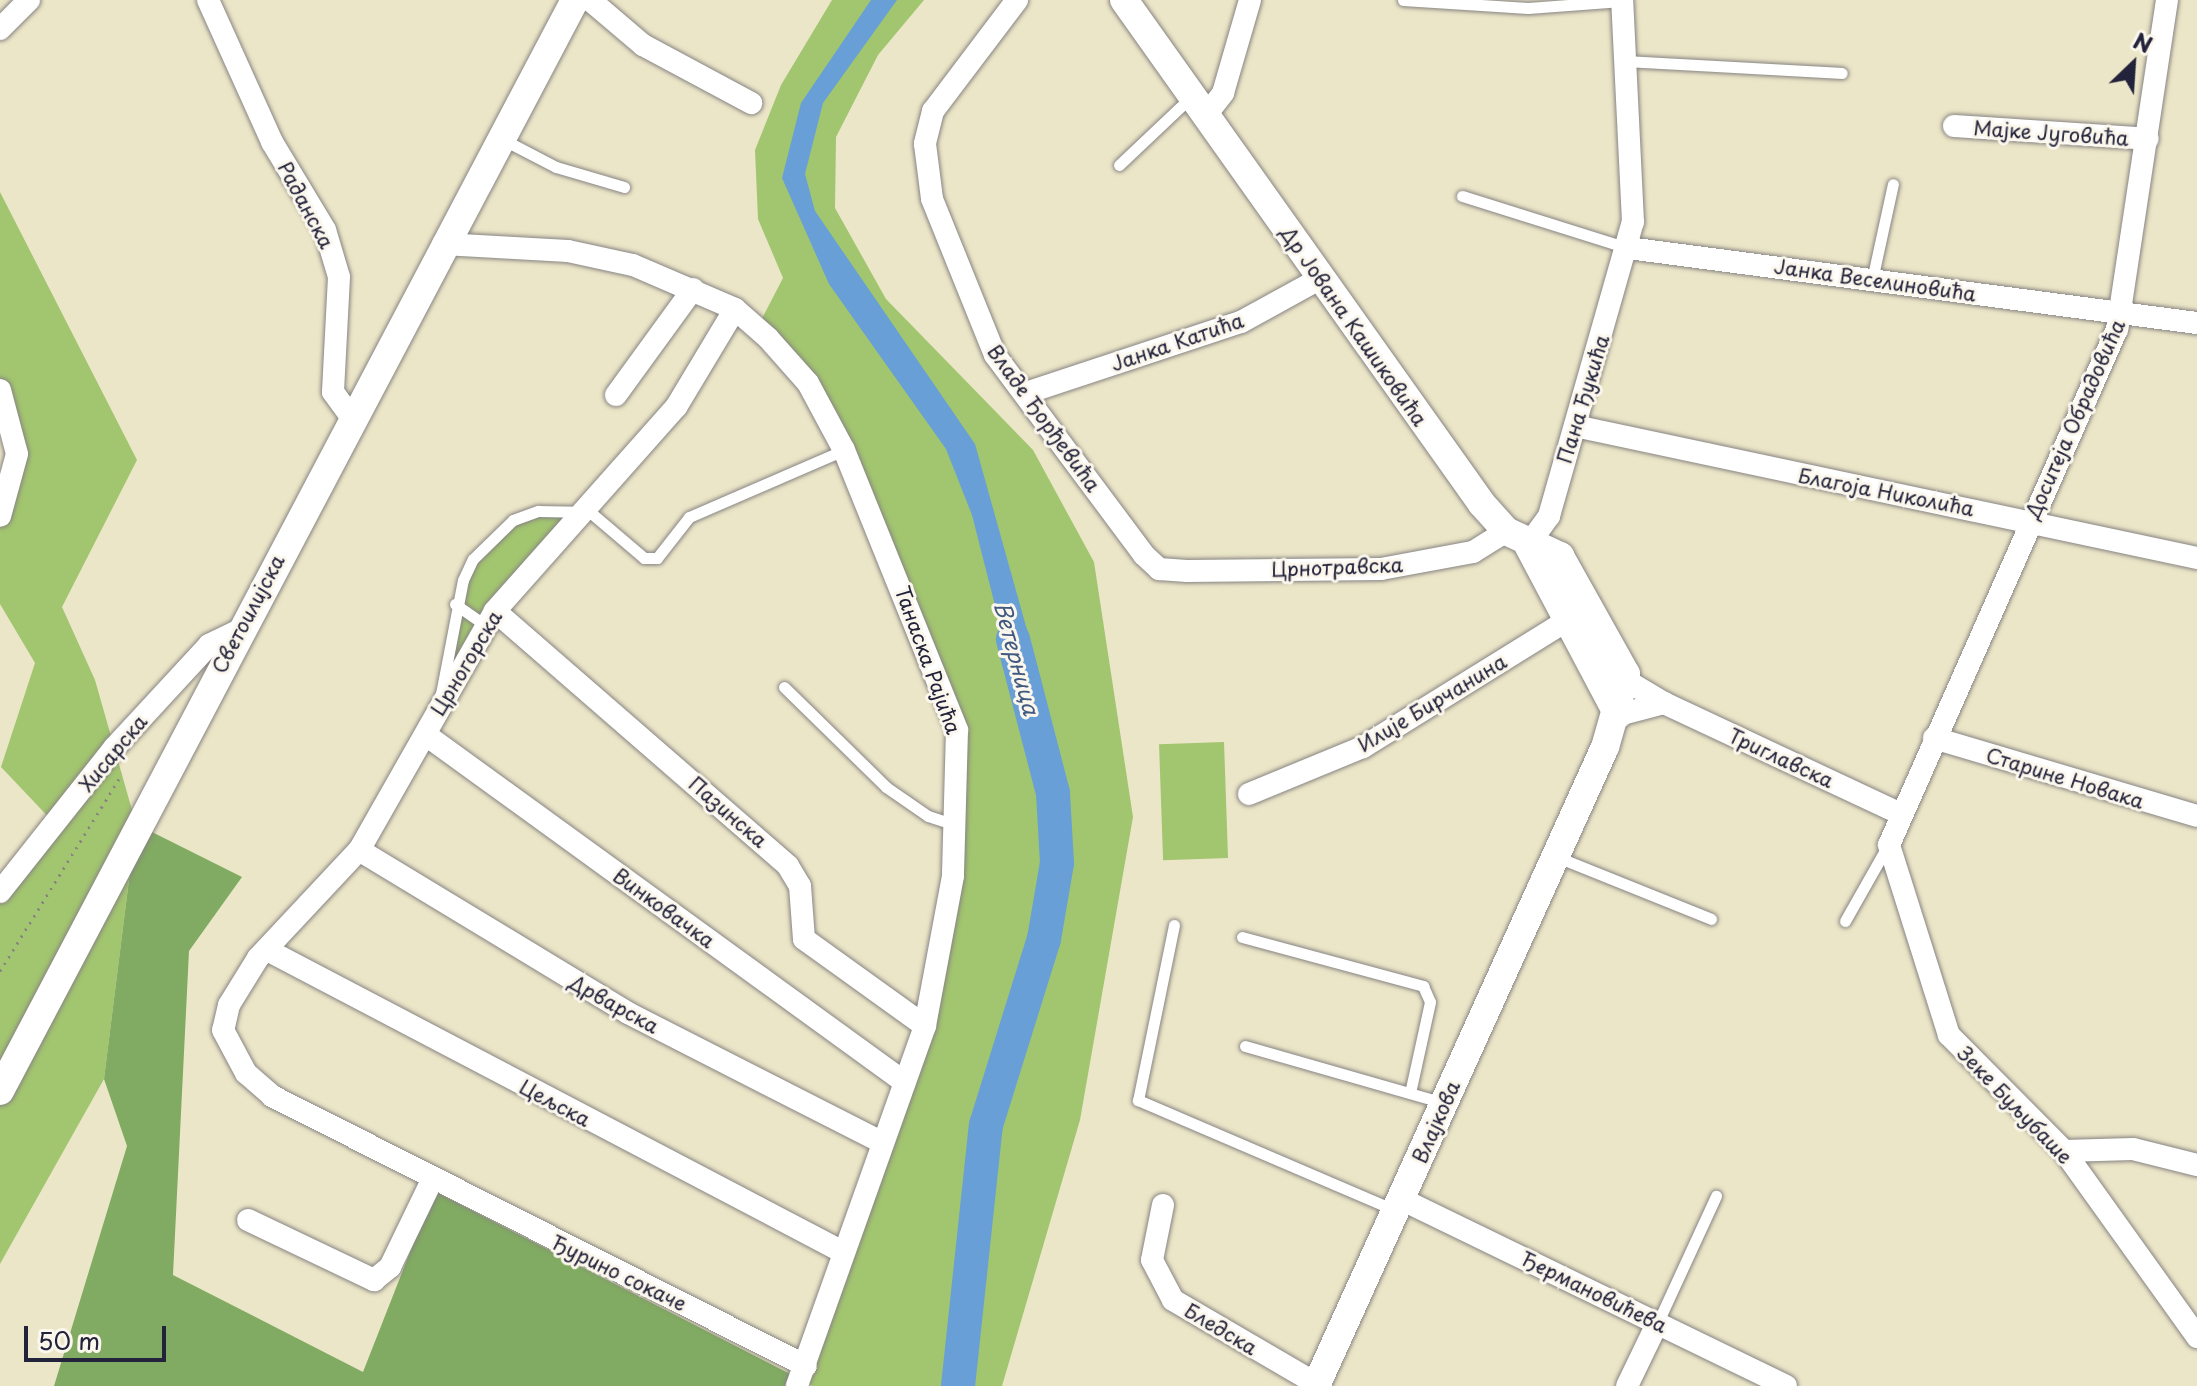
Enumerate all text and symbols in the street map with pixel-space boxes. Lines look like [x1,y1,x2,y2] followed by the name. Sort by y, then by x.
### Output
[2128,23,2158,60] text: N
[2093,24,2173,104] north arrow
[1972,116,2130,150] street label: Мајке Југовића
[273,157,339,253] street label: Раданска
[1276,221,1432,431] street label: Др Јована Кашиковића
[1772,254,1978,306] street label: Јанка Веселиновића
[1107,308,1247,376] street label: Јанка Катића
[2020,315,2130,523] street label: Доситеја Обрадовића
[1552,331,1614,467] street label: Пана Ђукића
[982,339,1106,497] street label: Владе Ђорђевића
[1796,463,1976,521] street label: Благоја Николића
[207,551,289,677] street label: Светоилијска
[1271,553,1403,581] street label: Црнотравска
[890,583,966,737] street label: Танаска Рајића
[990,598,1046,718] water label: Ветерница
[425,606,507,720] street label: Црногорска
[1353,649,1511,757] street label: Илије Бирчанина
[74,710,152,796] street label: Хисарска
[1725,723,1837,793] street label: Триглавска
[1983,742,2147,814] street label: Старине Новака
[684,772,772,852] street label: Пазинска
[609,863,719,953] street label: Винковачка
[565,970,663,1038] street label: Дрварска
[1953,1041,2077,1169] street label: Зеке Буљубаше
[516,1074,594,1132] street label: Цељска
[1407,1077,1465,1167] street label: Влајкова
[547,1230,691,1316] street label: Ђурино сокаче
[1517,1246,1671,1338] street label: Ђермановићева
[1180,1298,1262,1360] street label: Бледска
[28,1310,170,1360] scale bar
[38,1322,100,1358] text: 50 m

